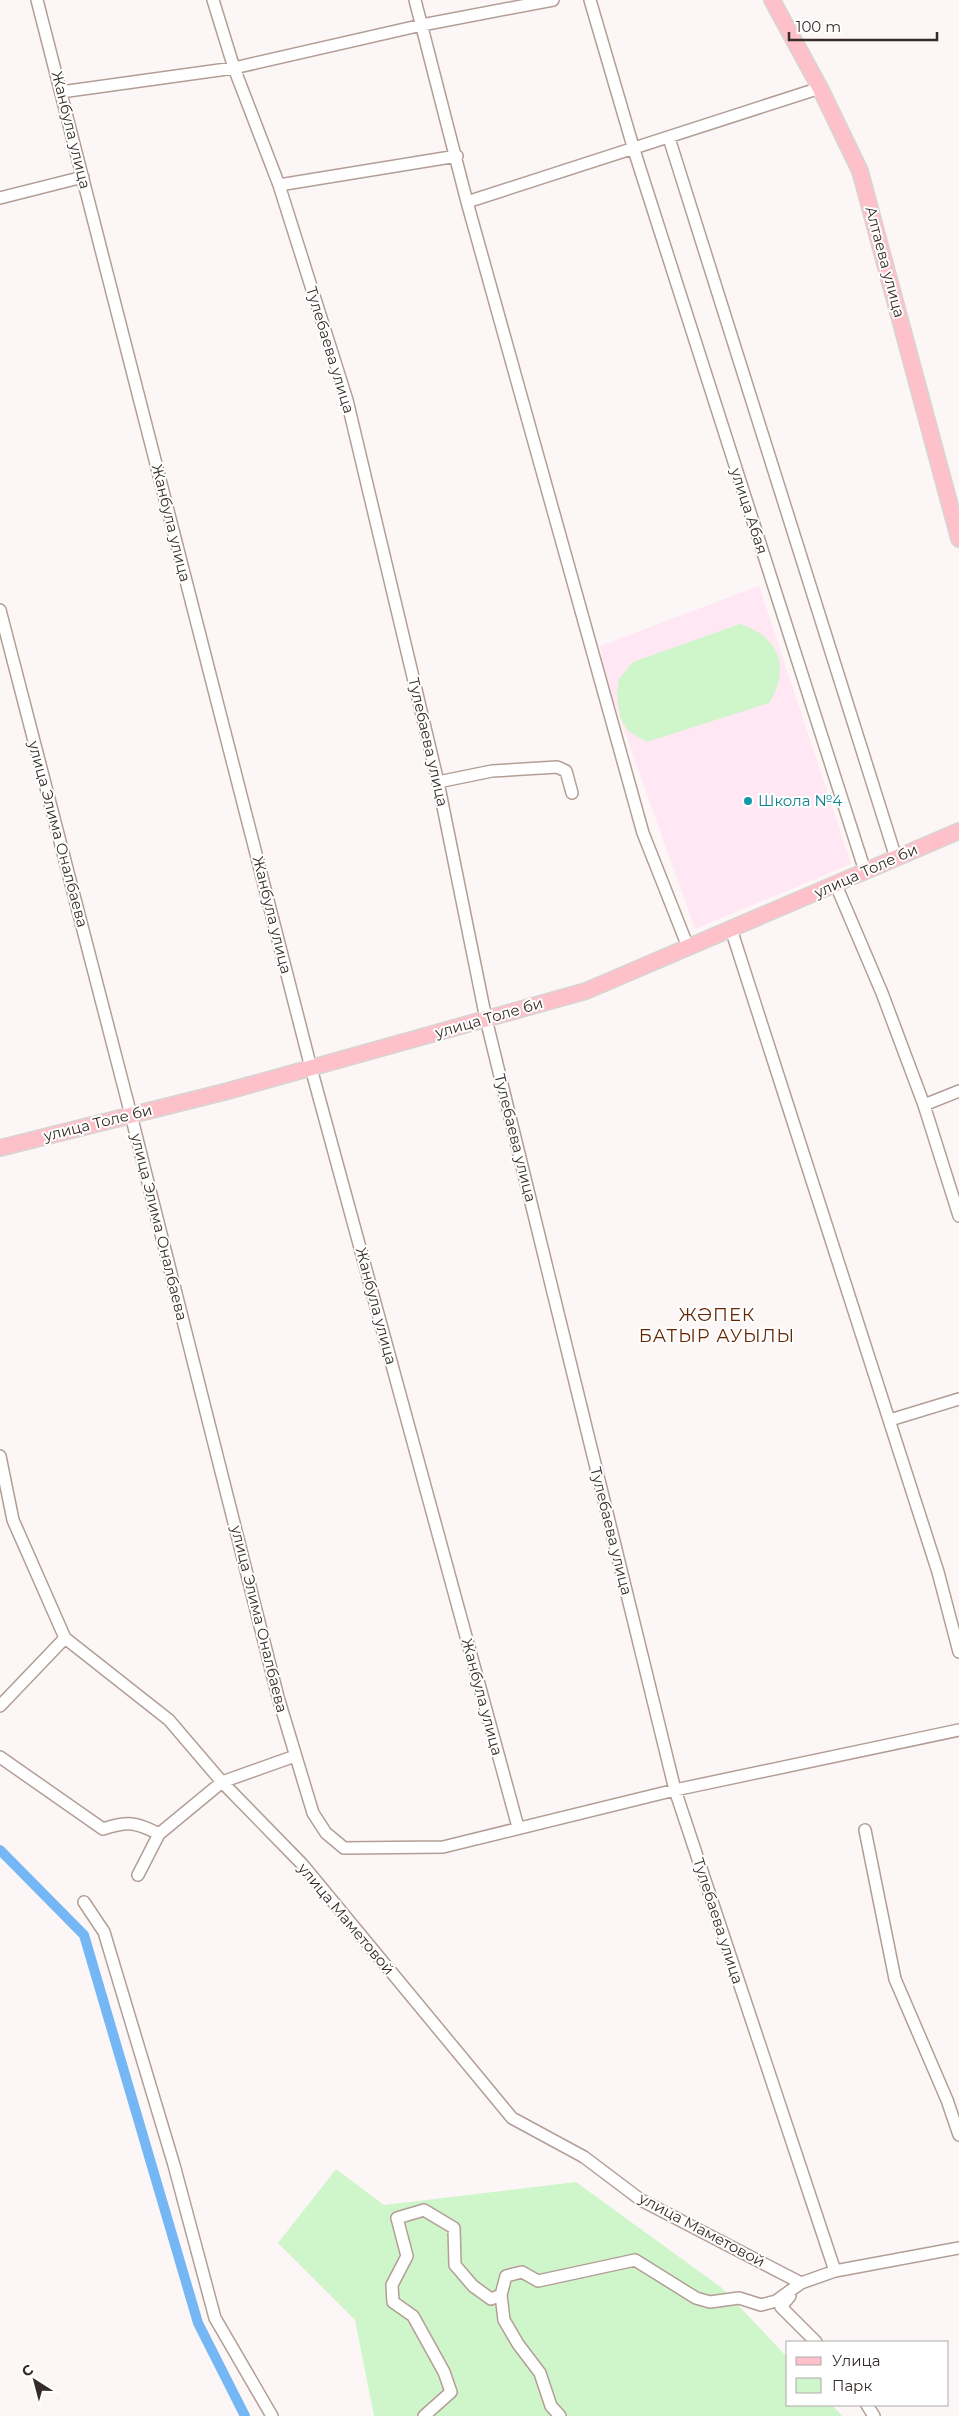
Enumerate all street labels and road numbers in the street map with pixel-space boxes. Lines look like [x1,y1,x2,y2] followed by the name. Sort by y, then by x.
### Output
[48,69,95,191] street label: Жанбула улица
[862,204,909,320] street label: Алтаева улица
[302,284,359,416] street label: Тулебаева улица
[148,462,195,584] street label: Жанбула улица
[726,464,772,556] street label: улица Абая
[404,676,453,808] street label: Тулебаева улица
[24,738,93,929] street label: улица Элима Оналбаева
[810,839,920,902] street label: улица Толе би
[249,854,296,976] street label: Жанбула улица
[432,993,545,1042] street label: улица Толе би
[490,1072,541,1204] street label: Тулебаева улица
[41,1100,154,1145] street label: улица Толе би
[127,1130,192,1322] street label: улица Элима Оналбаева
[352,1245,401,1367] street label: Жанбула улица
[586,1465,637,1597] street label: Тулебаева улица
[227,1522,292,1714] street label: улица Элима Оналбаева
[458,1636,507,1758] street label: Жанбула улица
[689,1855,748,1986] street label: Тулебаева улица
[293,1858,399,1978] street label: улица Маметовой
[635,2188,769,2271] street label: улица Маметовой

